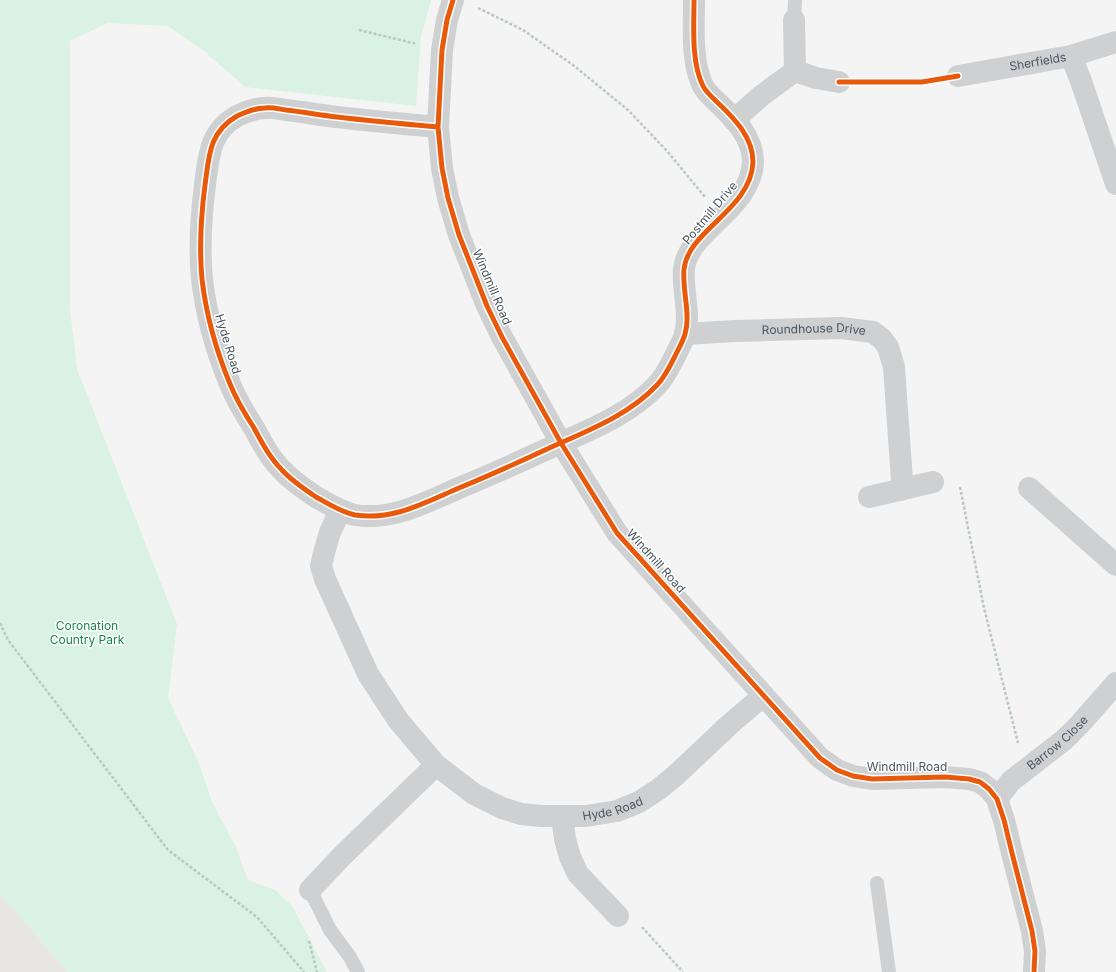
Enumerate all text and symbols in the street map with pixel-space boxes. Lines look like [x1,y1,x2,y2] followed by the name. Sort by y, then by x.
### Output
[1008,49,1067,74] street label: Sherfields
[679,178,740,247] street label: Postmill Drive
[470,247,515,327] street label: Windmill Road
[212,312,245,376] street label: Hyde Road
[762,320,867,338] street label: Roundhouse Drive
[624,526,689,596] street label: Windmill Road
[50,618,125,647] park label: Coronation Country Park
[1024,712,1091,773] street label: Barrow Close
[867,759,947,774] street label: Windmill Road
[581,793,645,823] street label: Hyde Road

